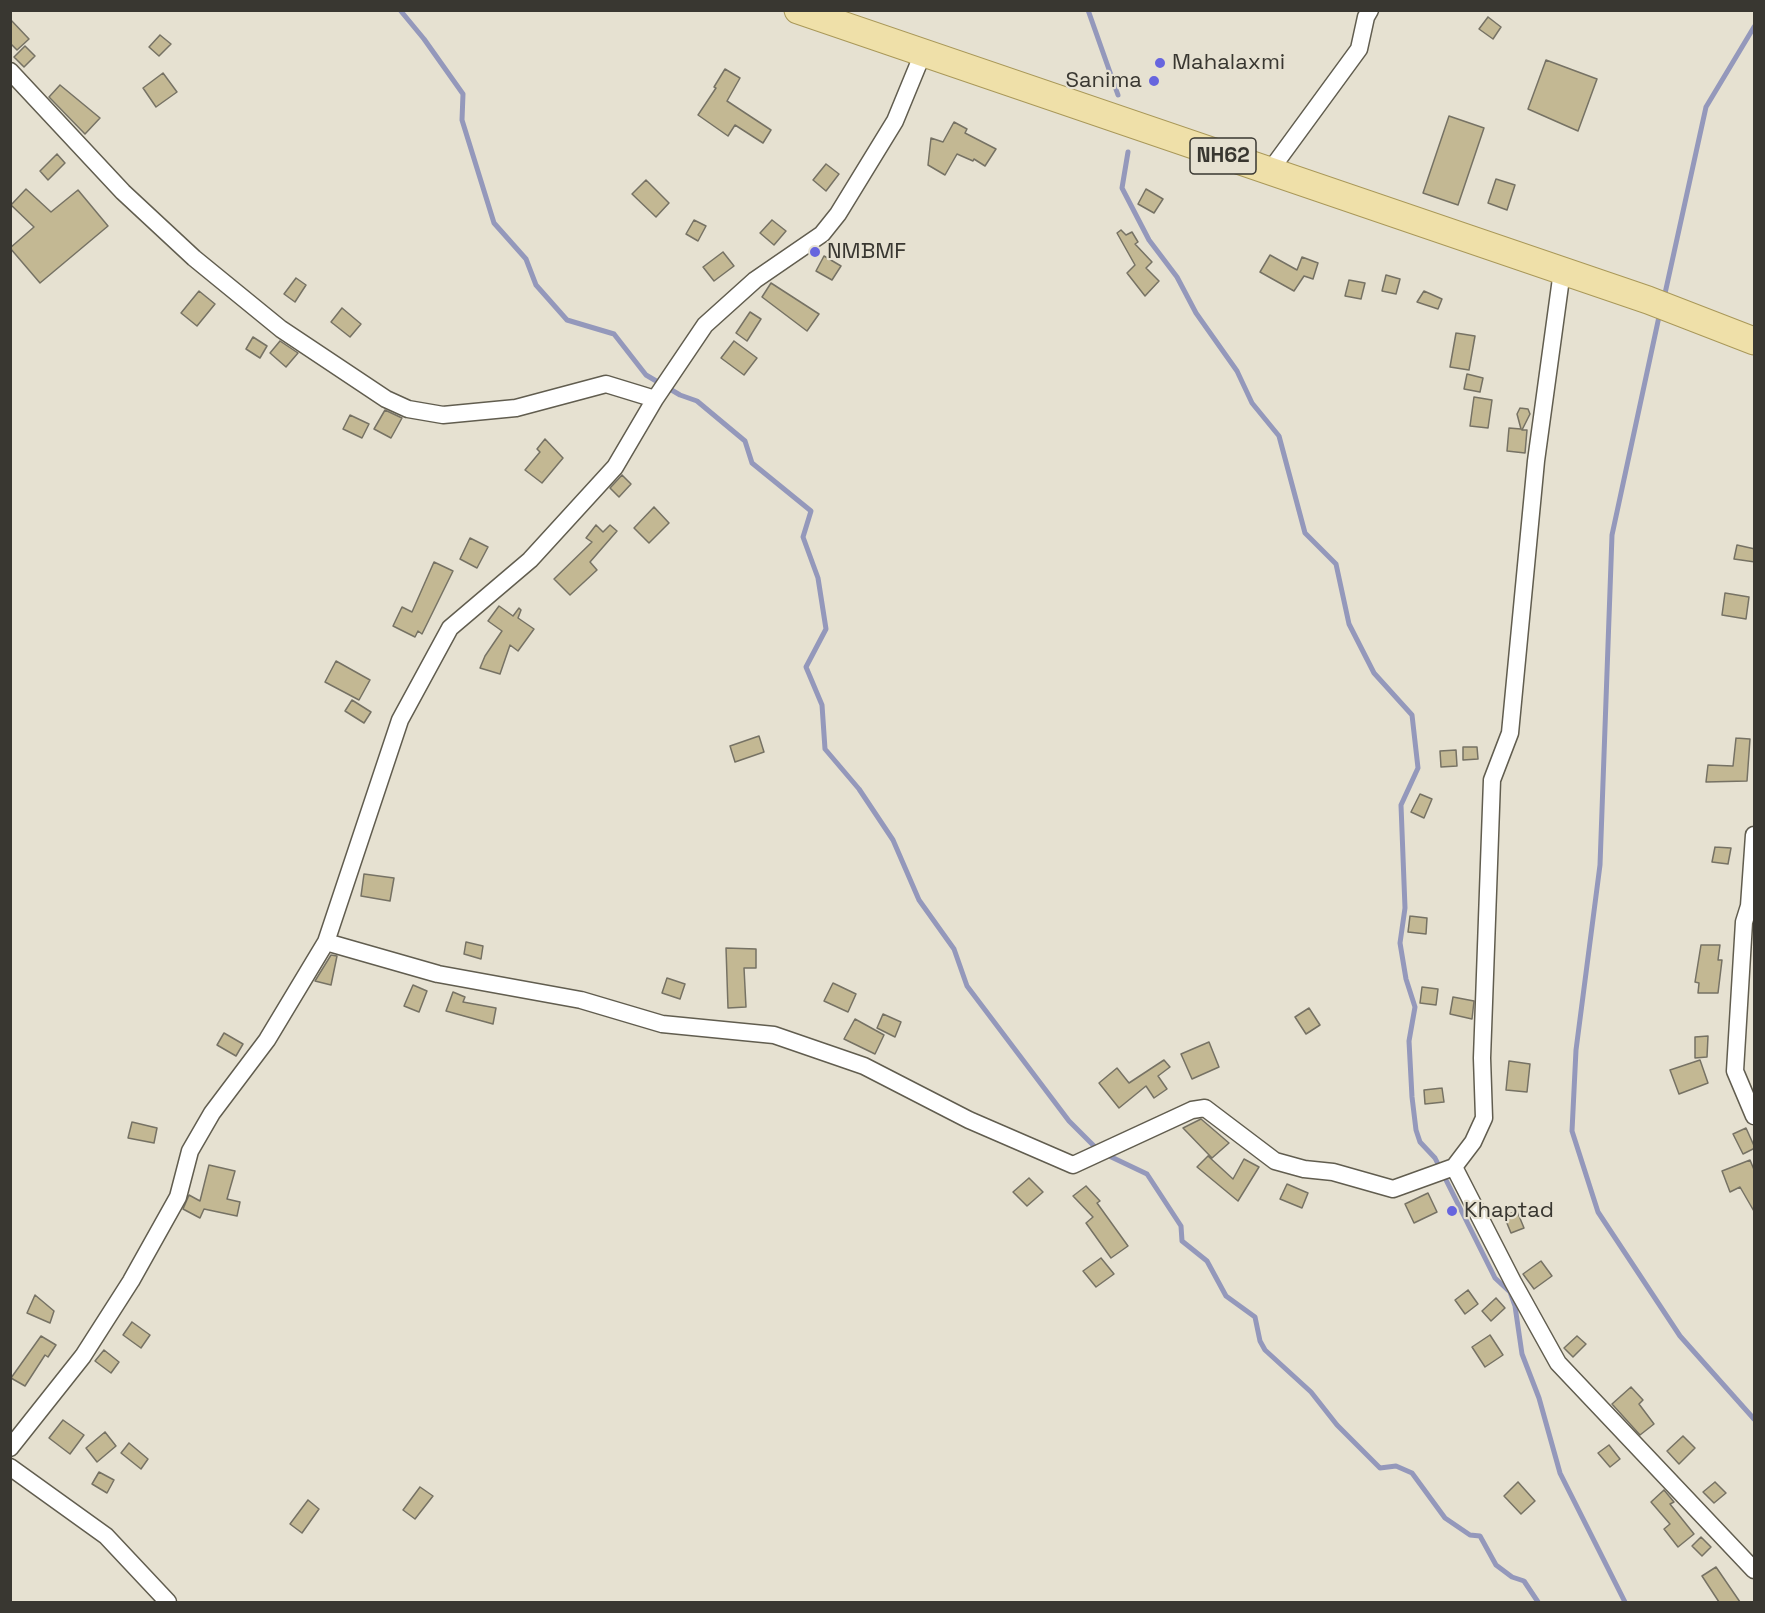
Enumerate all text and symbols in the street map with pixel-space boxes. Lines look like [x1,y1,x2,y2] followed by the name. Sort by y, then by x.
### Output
[1172,50,1285,76] place label: Mahalaxmi
[1153,56,1167,70] marker: Mahalaxmi
[1065,68,1142,94] place label: Sanima
[1147,74,1161,88] marker: Sanima
[1190,138,1256,174] road number: NH62
[827,239,906,265] place label: NMBMF
[808,245,822,259] marker: NMBMF
[1464,1198,1554,1224] place label: Khaptad
[1445,1204,1459,1218] marker: Khaptad

